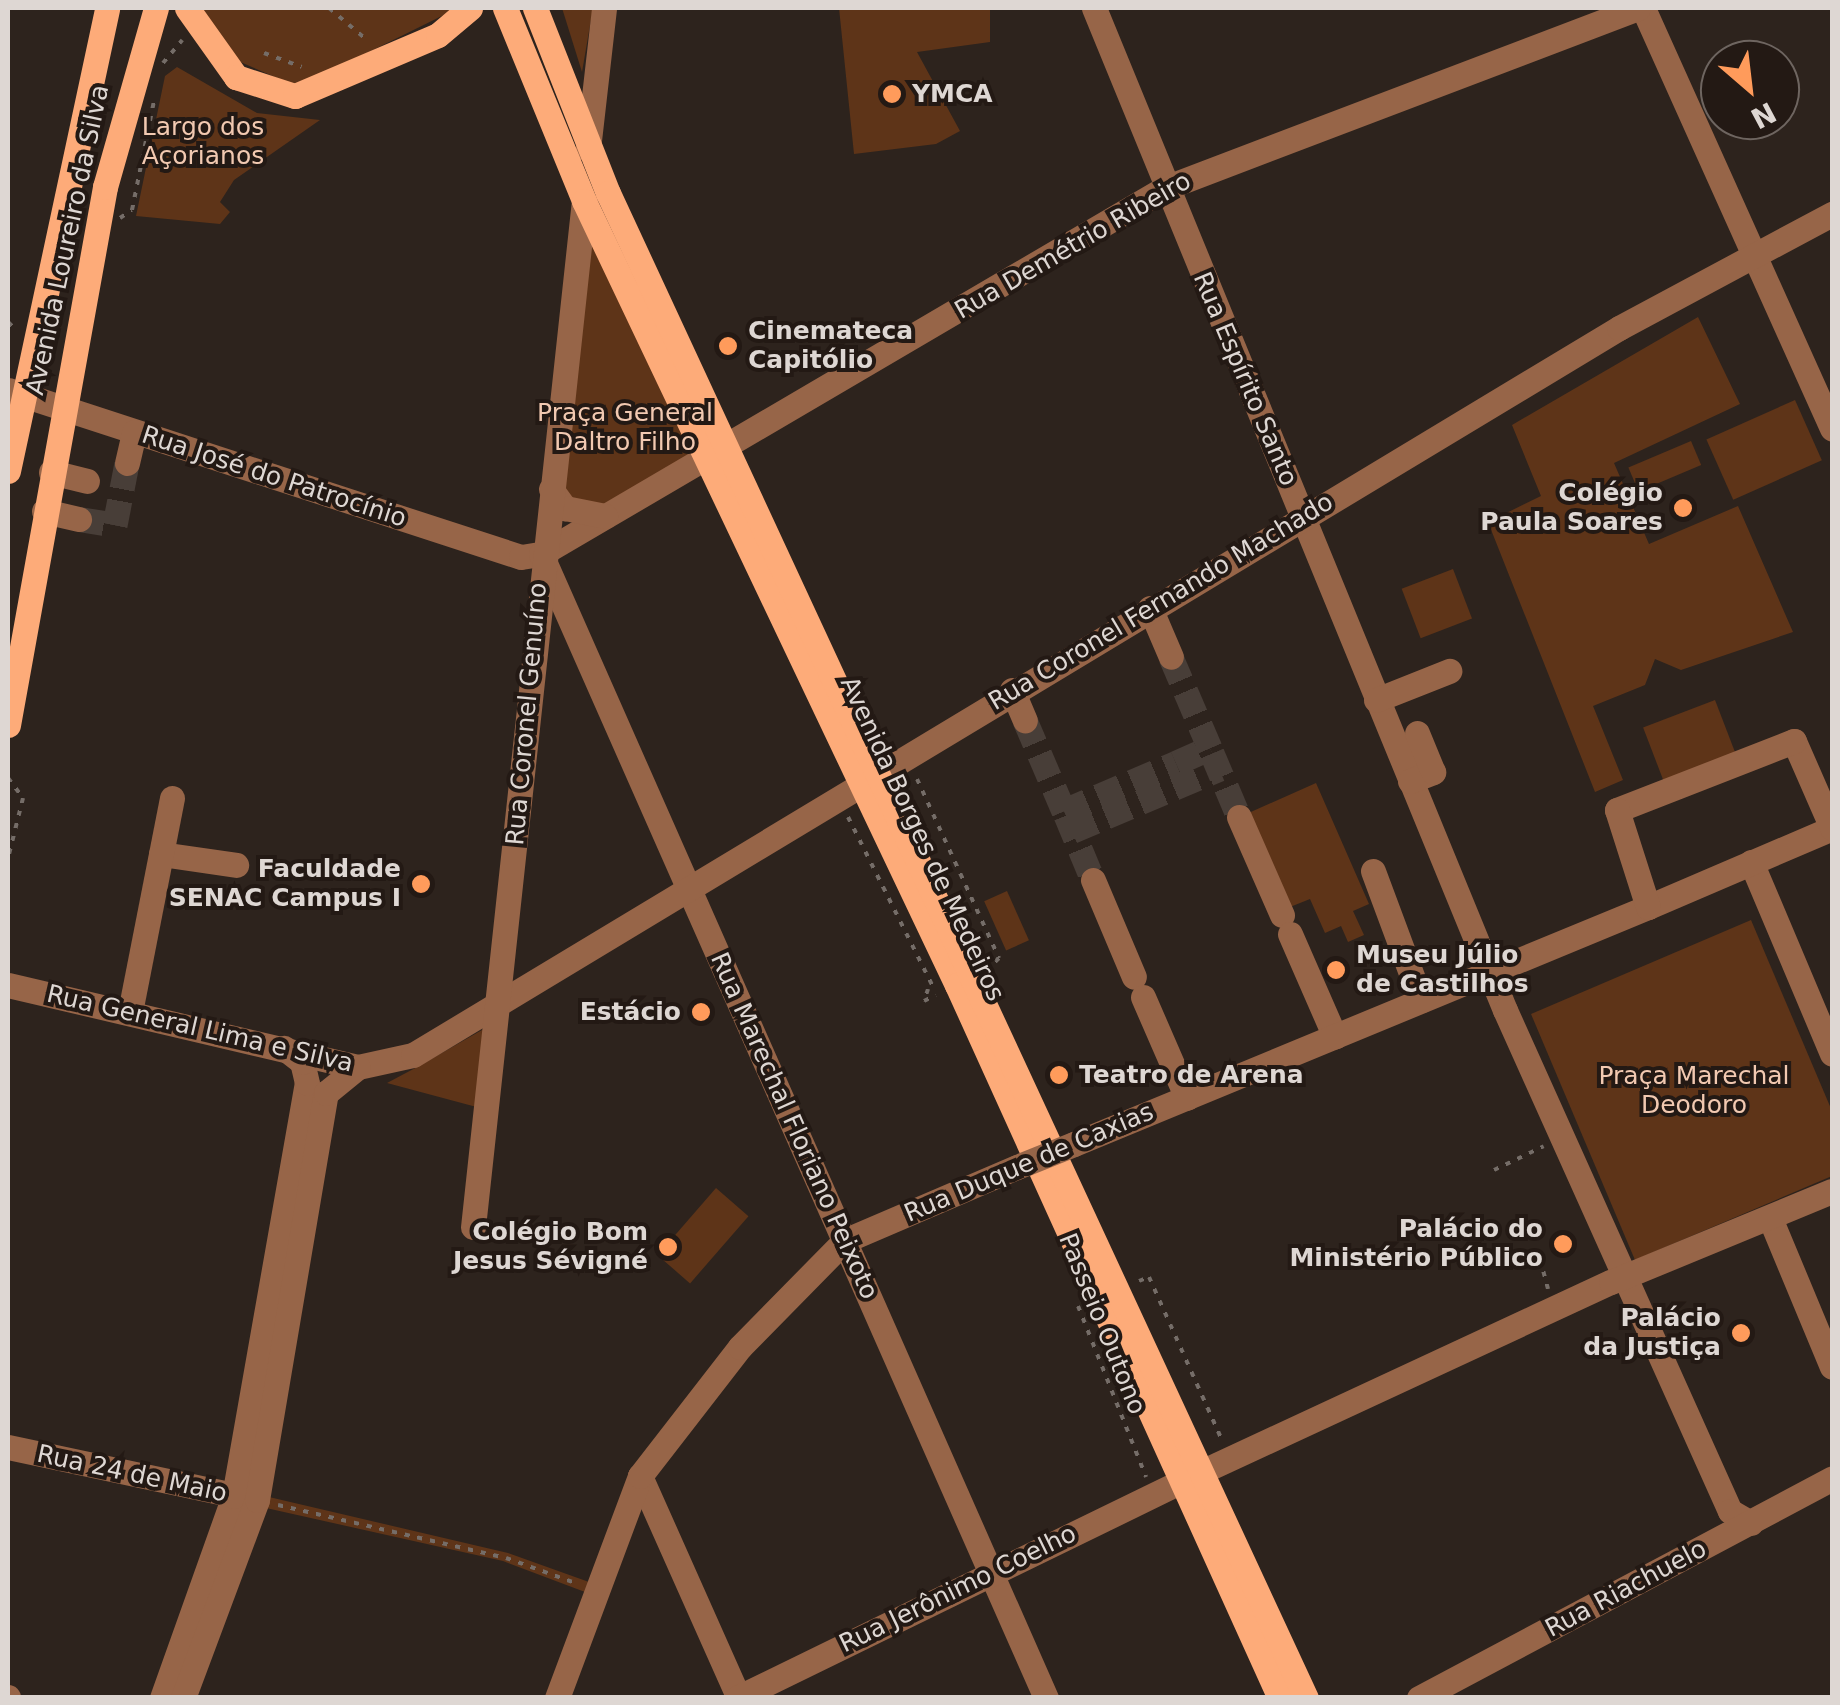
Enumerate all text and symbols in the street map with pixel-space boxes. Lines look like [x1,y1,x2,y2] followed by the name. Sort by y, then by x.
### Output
[1700,40,1800,140] north arrow
[912,79,993,109] place label: YMCA
[20,82,116,398] street label: Avenida Loureiro da Silva
[881,83,903,105] marker: YMCA
[1745,95,1781,135] text: N
[142,113,264,172] park label: Largo dos Açorianos
[950,166,1196,326] street label: Rua Demétrio Ribeiro
[1186,268,1304,490] street label: Rua Espírito Santo
[748,317,913,376] place label: Cinemateca Capitólio
[717,335,739,357] marker: Cinemateca Capitólio
[537,399,713,458] park label: Praça General Daltro Filho
[138,420,410,534] street label: Rua José do Patrocínio
[1480,479,1663,538] place label: Colégio Paula Soares
[983,487,1339,717] street label: Rua Coronel Fernando Machado
[1672,497,1694,519] marker: Colégio Paula Soares
[501,581,553,847] street label: Rua Coronel Genuíno
[833,672,1011,1006] street label: Avenida Borges de Medeiros
[169,855,401,914] place label: Faculdade SENAC Campus I
[410,873,432,895] marker: Faculdade SENAC Campus I
[1356,941,1529,1000] place label: Museu Júlio de Castilhos
[704,948,884,1304] street label: Rua Marechal Floriano Peixoto
[1325,959,1347,981] marker: Museu Júlio de Castilhos
[44,979,356,1079] street label: Rua General Lima e Silva
[580,997,681,1027] place label: Estácio
[690,1001,712,1023] marker: Estácio
[1079,1060,1304,1090] place label: Teatro de Arena
[1598,1062,1790,1121] park label: Praça Marechal Deodoro
[1048,1064,1070,1086] marker: Teatro de Arena
[900,1097,1158,1229] street label: Rua Duque de Caxias
[1289,1215,1543,1274] place label: Palácio do Ministério Público
[453,1218,648,1277] place label: Colégio Bom Jesus Sévigné
[1052,1229,1152,1419] street label: Passeio Outono
[1552,1233,1574,1255] marker: Palácio do Ministério Público
[657,1236,679,1258] marker: Colégio Bom Jesus Sévigné
[1583,1304,1721,1363] place label: Palácio da Justiça
[1730,1322,1752,1344] marker: Palácio da Justiça
[34,1439,230,1509] street label: Rua 24 de Maio
[835,1519,1081,1659] street label: Rua Jerônimo Coelho
[1540,1534,1712,1644] street label: Rua Riachuelo

